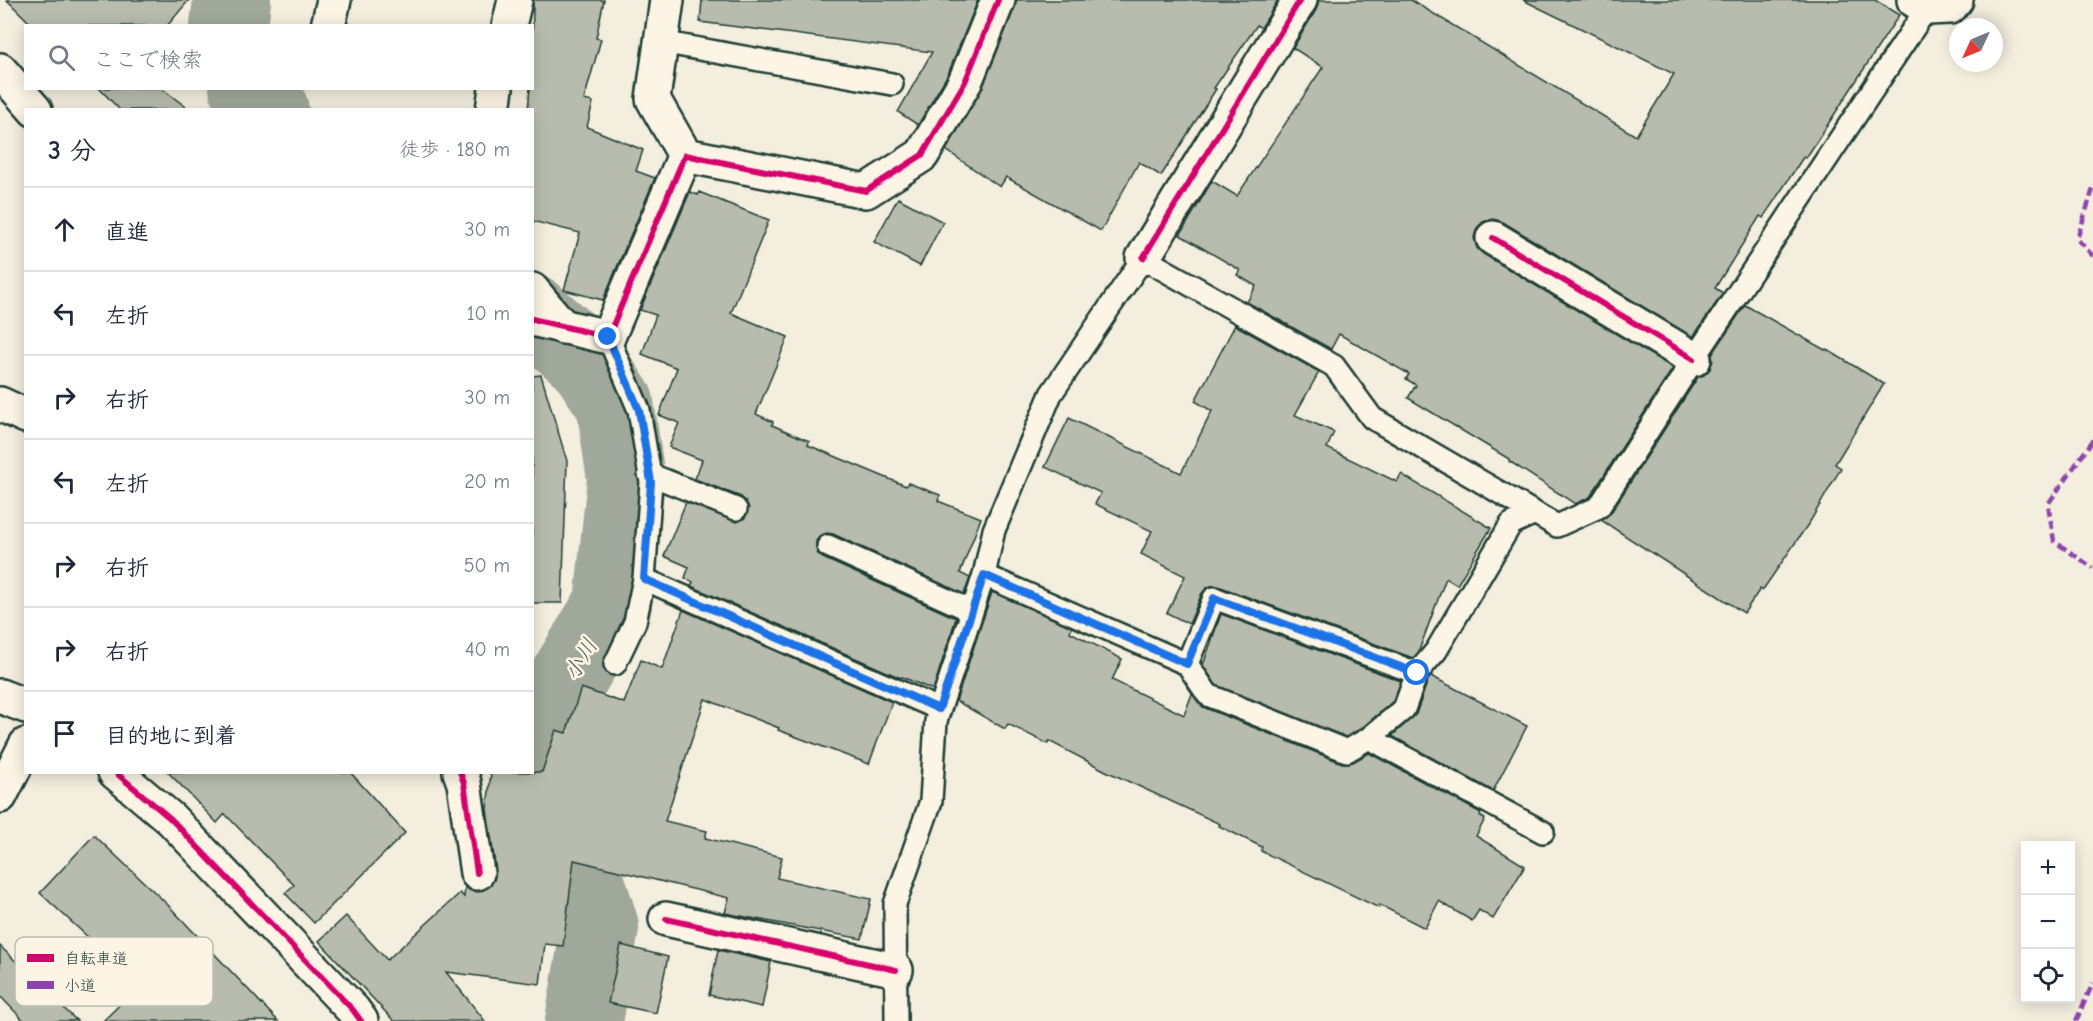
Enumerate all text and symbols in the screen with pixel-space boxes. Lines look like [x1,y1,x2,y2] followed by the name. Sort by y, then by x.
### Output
[1949,18,2003,72] north arrow
[24,24,534,90] search box
[45,41,78,74] icon: search
[93,47,203,73] text: ここで検索
[48,136,96,166] text: 3 分
[400,138,510,161] text: 徒歩 · 180 m
[48,213,81,246] icon: ahead
[464,218,510,241] text: 30 m
[105,219,149,245] text: 直進
[48,297,81,330] icon: left
[467,302,510,325] text: 10 m
[105,303,149,329] text: 左折
[594,323,620,349] route end
[48,381,81,414] icon: right
[464,386,510,409] text: 30 m
[105,387,149,413] text: 右折
[48,465,81,498] icon: left
[464,470,510,493] text: 20 m
[105,471,149,497] text: 左折
[48,549,81,582] icon: right
[464,554,510,577] text: 50 m
[105,555,149,581] text: 右折
[48,633,81,666] icon: right
[558,634,603,685] water label: 小川
[465,638,510,661] text: 40 m
[105,639,149,665] text: 右折
[1403,659,1429,685] route start
[48,717,81,750] icon: arrive
[105,723,237,749] text: 目的地に到着
[2021,841,2075,1003] map controls
[2021,841,2075,895] button: +
[2021,895,2075,949] button: −
[15,937,213,1006] legend
[2021,949,2075,1003] button: locate
[64,950,128,968] text: 自転車道
[64,977,96,995] text: 小道

